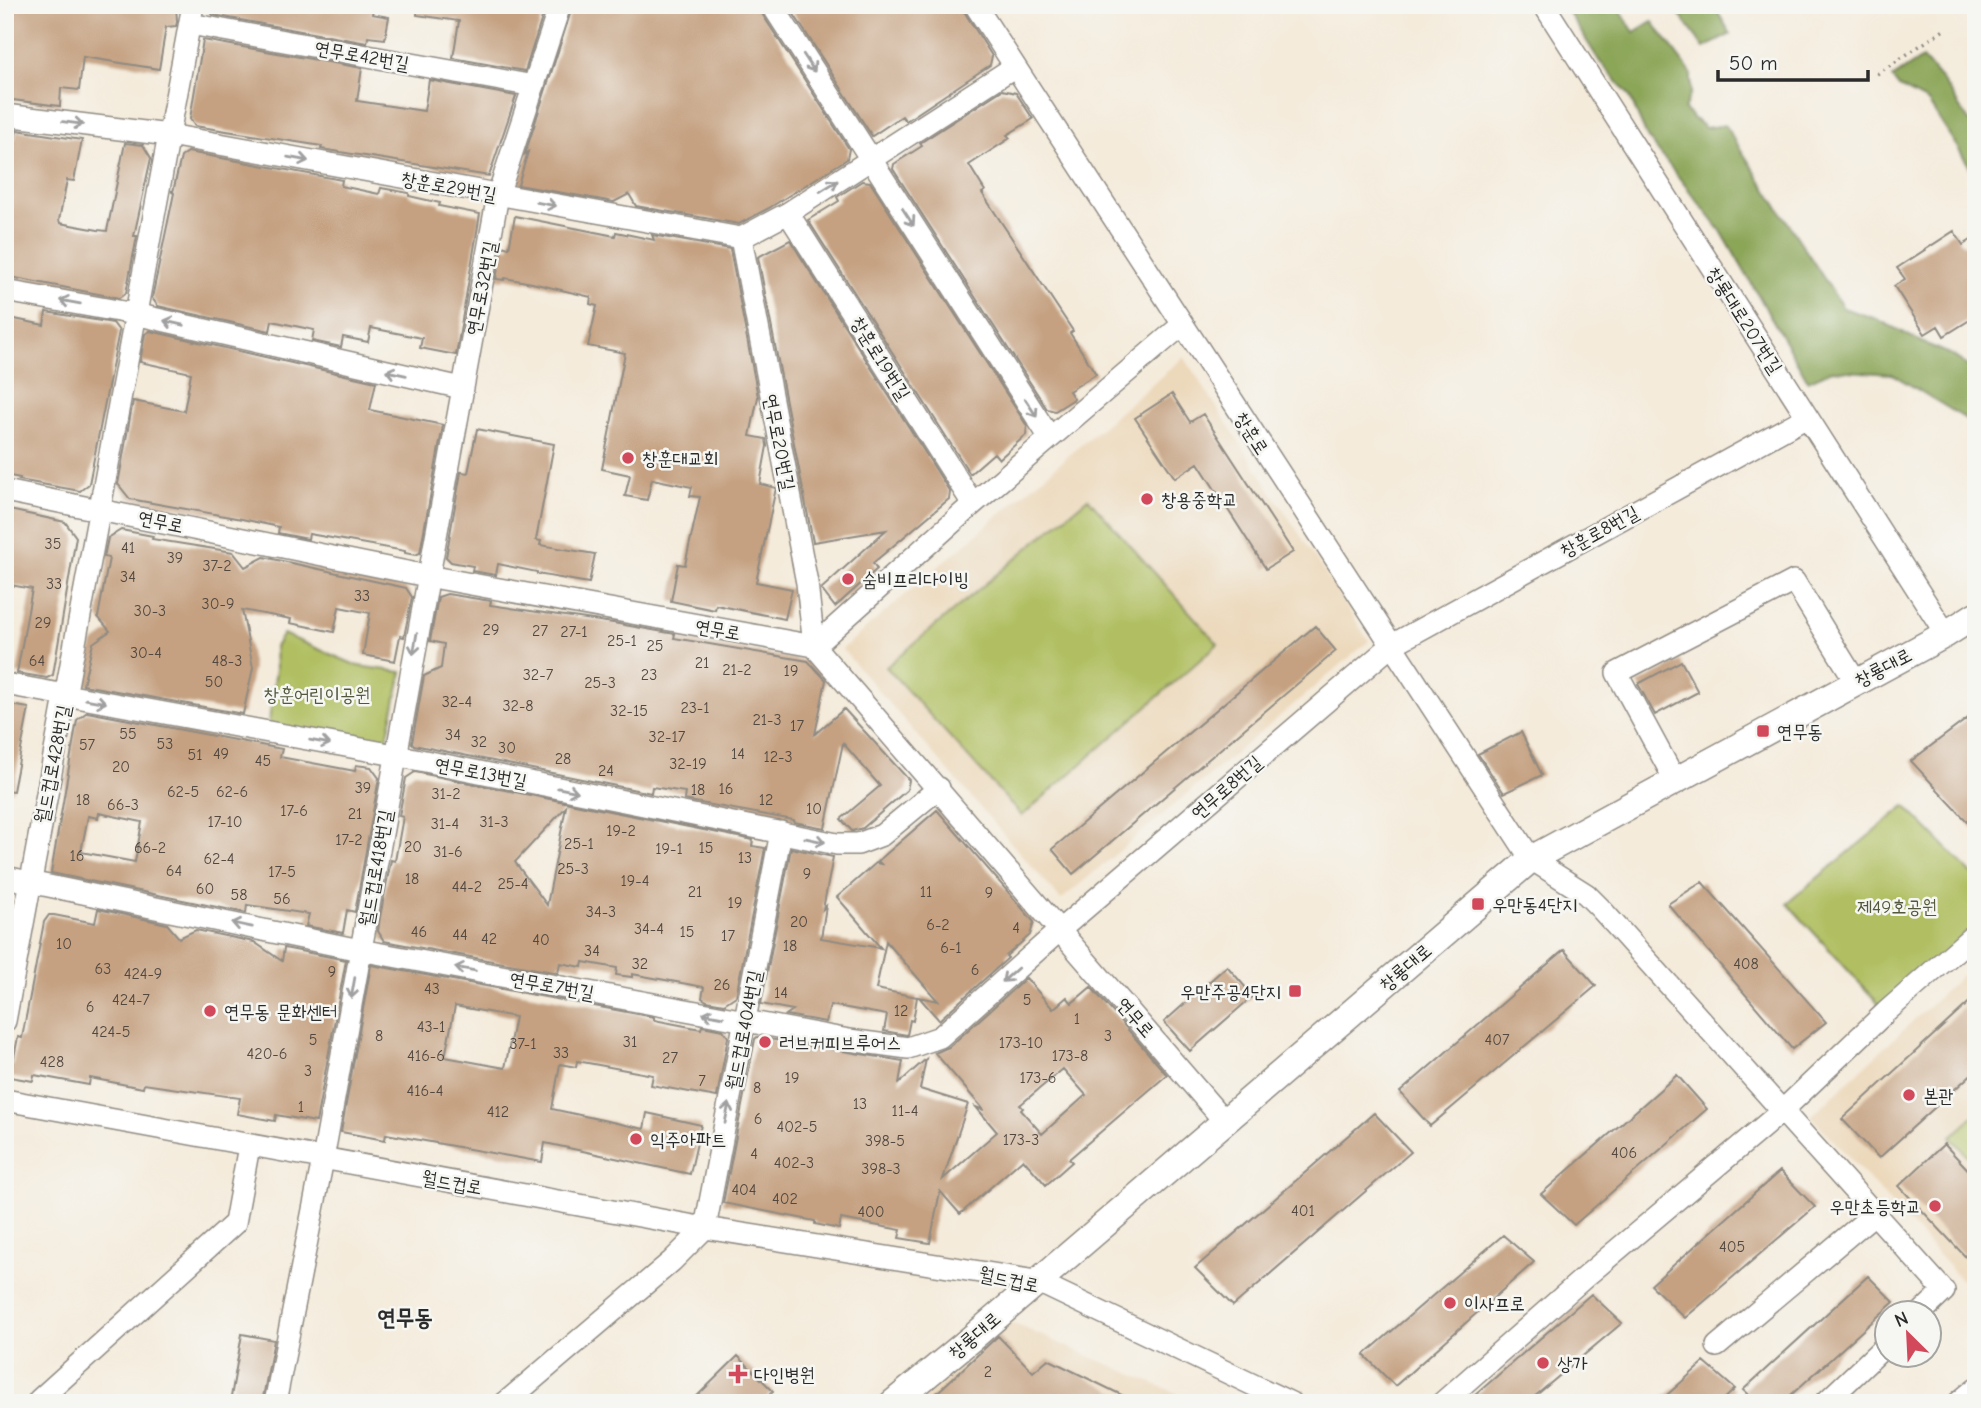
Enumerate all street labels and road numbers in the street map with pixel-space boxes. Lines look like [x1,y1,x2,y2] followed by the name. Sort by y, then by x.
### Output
[313,37,411,75] street label: 연무로42번길
[399,168,498,206] street label: 창훈로29번길
[462,239,502,337] street label: 연무로32번길
[1702,263,1787,378] street label: 창룡대로207번길
[846,313,914,404] street label: 창훈로19번길
[759,392,799,492] street label: 연무로20번길
[1229,408,1273,459] street label: 창훈로
[1556,501,1643,562] street label: 창훈로8번길
[136,506,186,538] street label: 연무로
[693,615,742,645] street label: 연무로
[1851,644,1916,692] street label: 창룡대로
[31,703,75,826] street label: 월드컵로428번길
[1187,751,1266,824] street label: 연무로8번길
[433,753,529,793] street label: 연무로13번길
[355,808,397,928] street label: 월드컵로418번길
[1375,939,1436,996] street label: 창룡대로
[508,968,596,1004] street label: 연무로7번길
[722,968,766,1092] street label: 월드컵로404번길
[1112,993,1159,1042] street label: 연무로
[420,1167,484,1199] street label: 월드컵로
[977,1263,1041,1297] street label: 월드컵로
[944,1307,1005,1364] street label: 창룡대로

